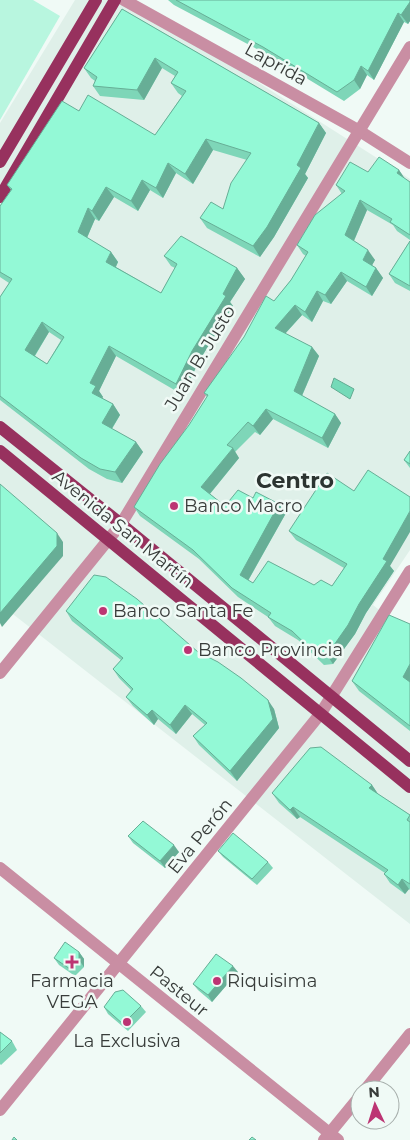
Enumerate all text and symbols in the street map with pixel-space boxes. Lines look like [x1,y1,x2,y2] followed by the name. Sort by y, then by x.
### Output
[241,38,311,90] street label: Laprida
[159,301,240,415] street label: Juan B. Justo
[48,465,198,593] street label: Avenida San Martín
[256,467,334,494] district label: Centro
[184,495,303,517] place label: Banco Macro
[168,500,180,512] marker: Banco Macro
[113,600,254,622] place label: Banco Santa Fe
[97,605,109,617] marker: Banco Santa Fe
[198,639,343,661] place label: Banco Provincia
[182,644,194,656] marker: Banco Provincia
[163,794,237,878] street label: Eva Perón
[66,956,78,968] marker: Farmacia VEGA
[145,961,213,1021] street label: Pasteur
[30,970,114,1013] place label: Farmacia VEGA
[227,970,317,992] place label: Riquisima
[211,975,223,987] marker: Riquisima
[121,1016,133,1028] marker: La Exclusiva
[73,1030,181,1052] place label: La Exclusiva
[350,1080,400,1130] north arrow
[368,1083,380,1101] text: N

